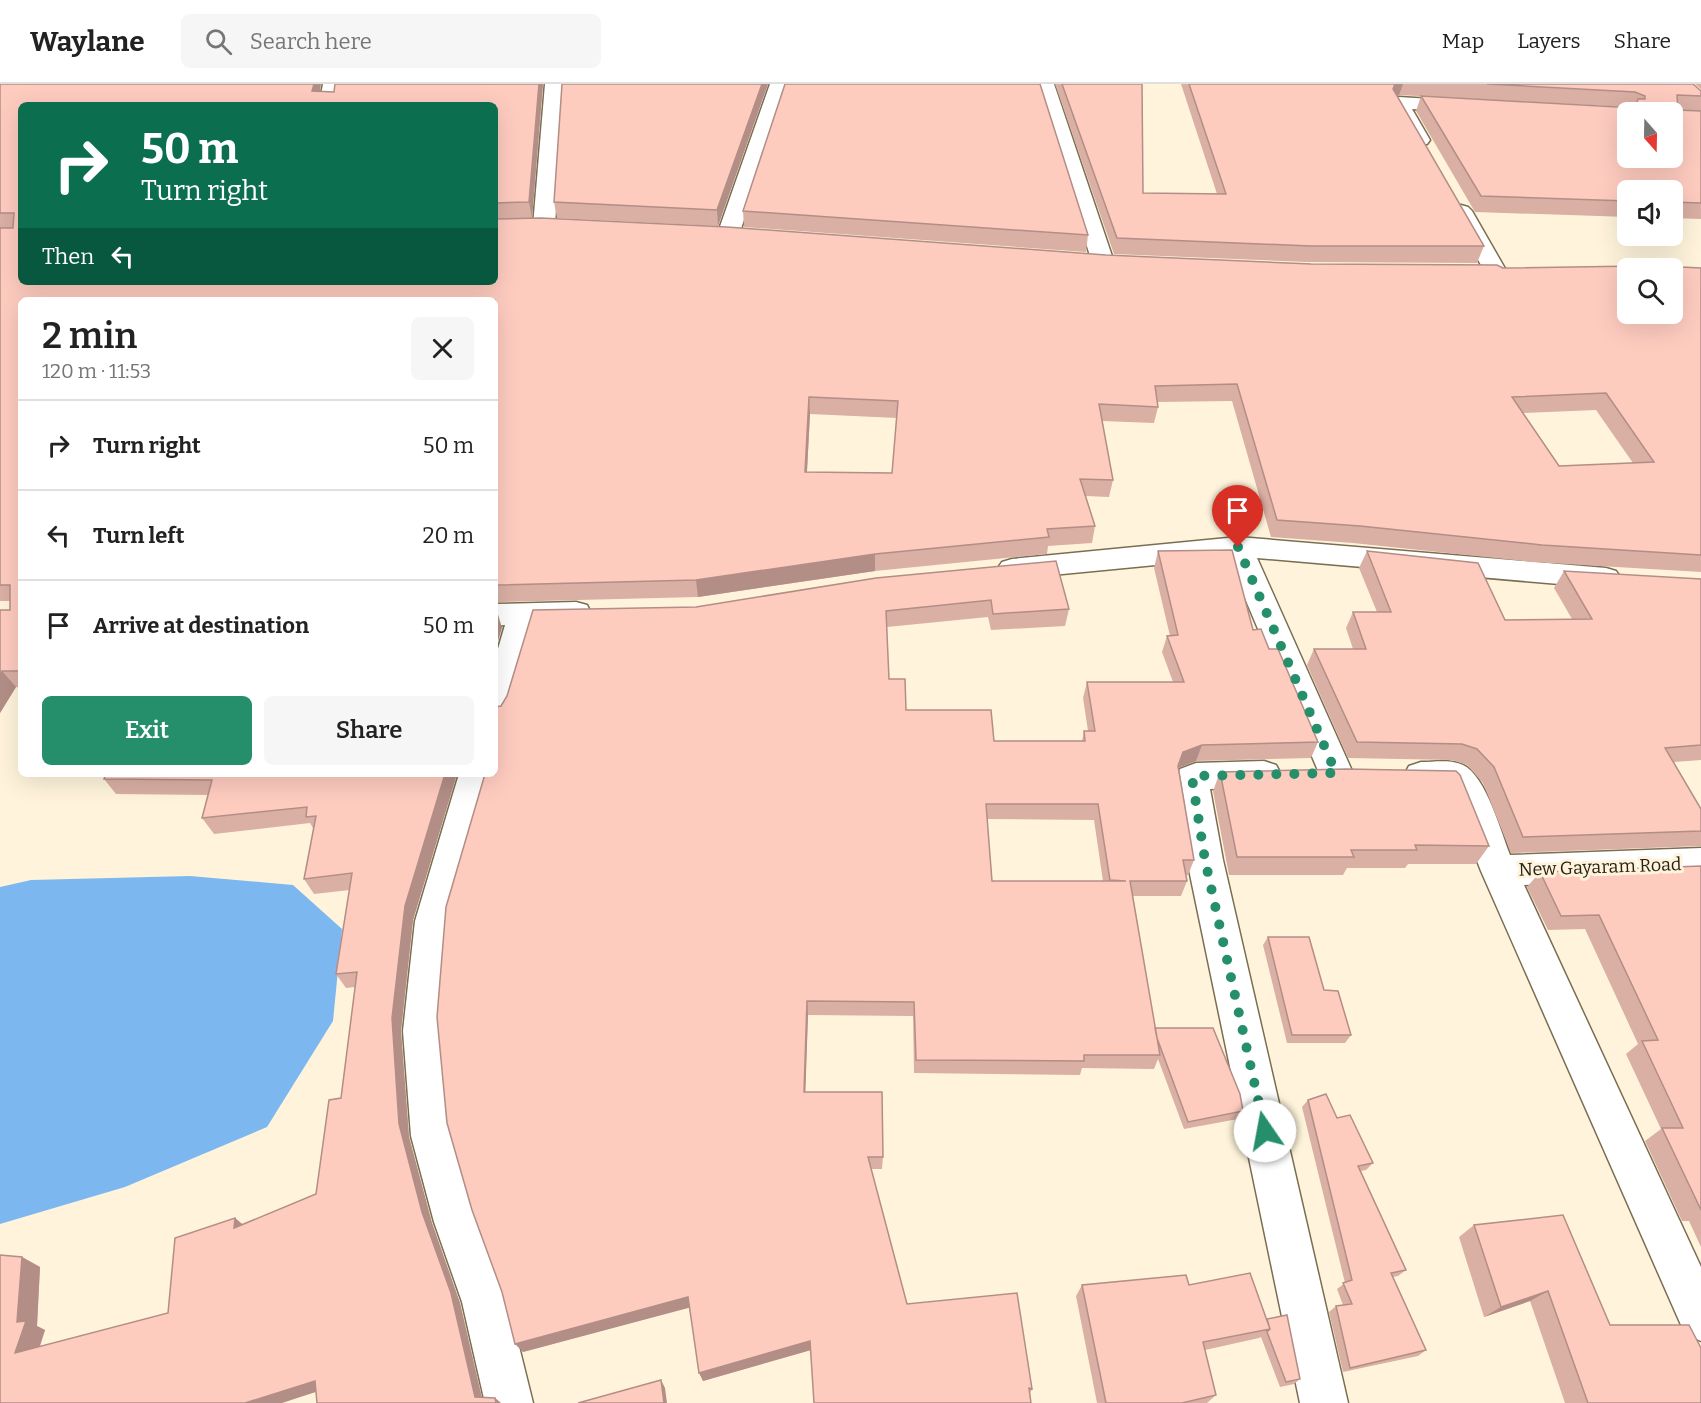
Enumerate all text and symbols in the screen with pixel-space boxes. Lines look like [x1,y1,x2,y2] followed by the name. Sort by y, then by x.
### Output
[181,14,601,68] search box
[30,25,145,58] text: Waylane
[202,25,235,58] icon: search
[250,28,372,55] text: Search here
[1442,28,1484,54] text: Map
[1517,28,1581,54] text: Layers
[1614,28,1671,54] text: Share
[1617,102,1683,168] north arrow
[1617,102,1683,324] map controls
[141,124,238,174] text: 50 m
[42,126,120,204] icon: right
[141,175,268,207] text: Turn right
[1617,180,1683,246] button: sound
[106,240,139,273] icon: left
[42,243,94,270] text: Then
[1617,258,1683,324] button: search
[42,314,137,358] text: 2 min
[411,317,474,380] button: close
[42,359,151,383] text: 120 m · 11:53
[42,429,75,462] icon: right
[93,432,201,459] text: Turn right
[423,432,474,459] text: 50 m
[1212,485,1263,547] pin
[1221,494,1254,527] icon: arrive
[42,519,75,552] icon: left
[93,522,185,549] text: Turn left
[423,522,474,549] text: 20 m
[42,609,75,642] icon: arrive
[93,612,309,639] text: Arrive at destination
[423,612,474,639] text: 50 m
[42,696,252,765] button: Exit
[264,696,474,765] button: Share
[1518,853,1682,881] street label: New Gayaram Road
[1233,1099,1297,1163] position arrow

